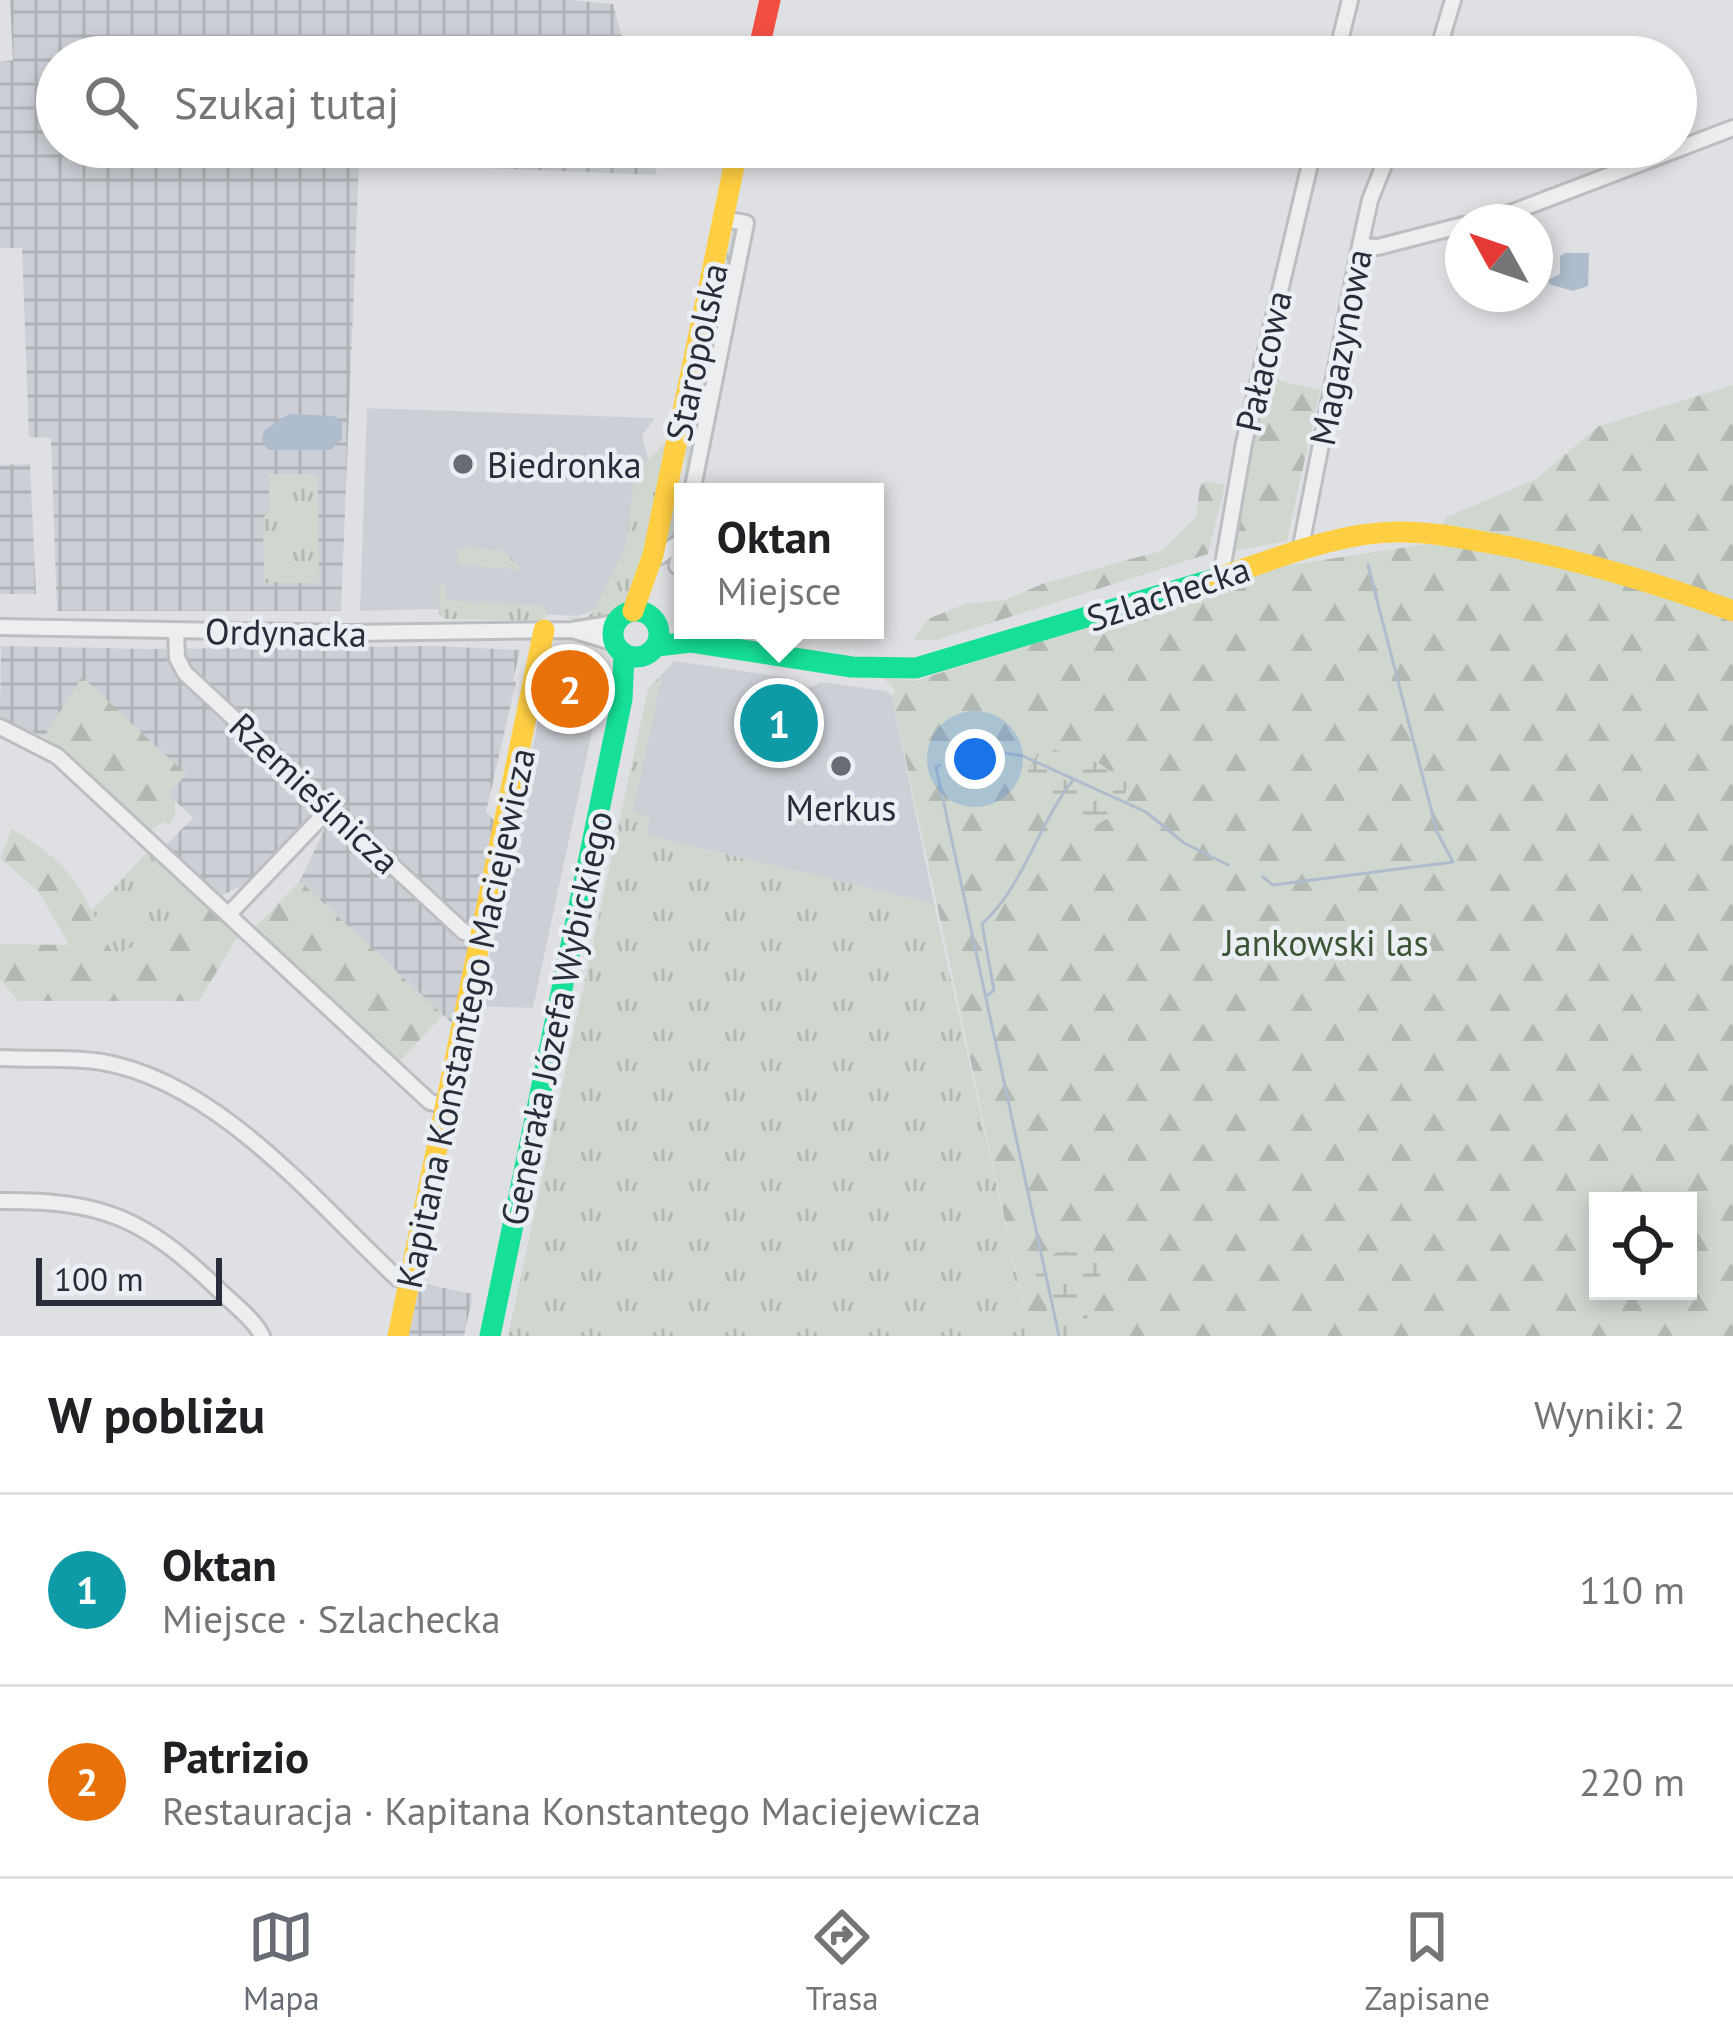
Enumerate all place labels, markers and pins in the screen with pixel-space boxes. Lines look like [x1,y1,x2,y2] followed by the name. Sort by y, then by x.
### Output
[487,441,642,488] place label: Biedronka
[450,451,476,477] marker: Biedronka
[531,644,609,734] pin: 2
[740,678,818,768] pin: 1
[828,753,854,779] marker: Merkus
[786,784,896,831] place label: Merkus

